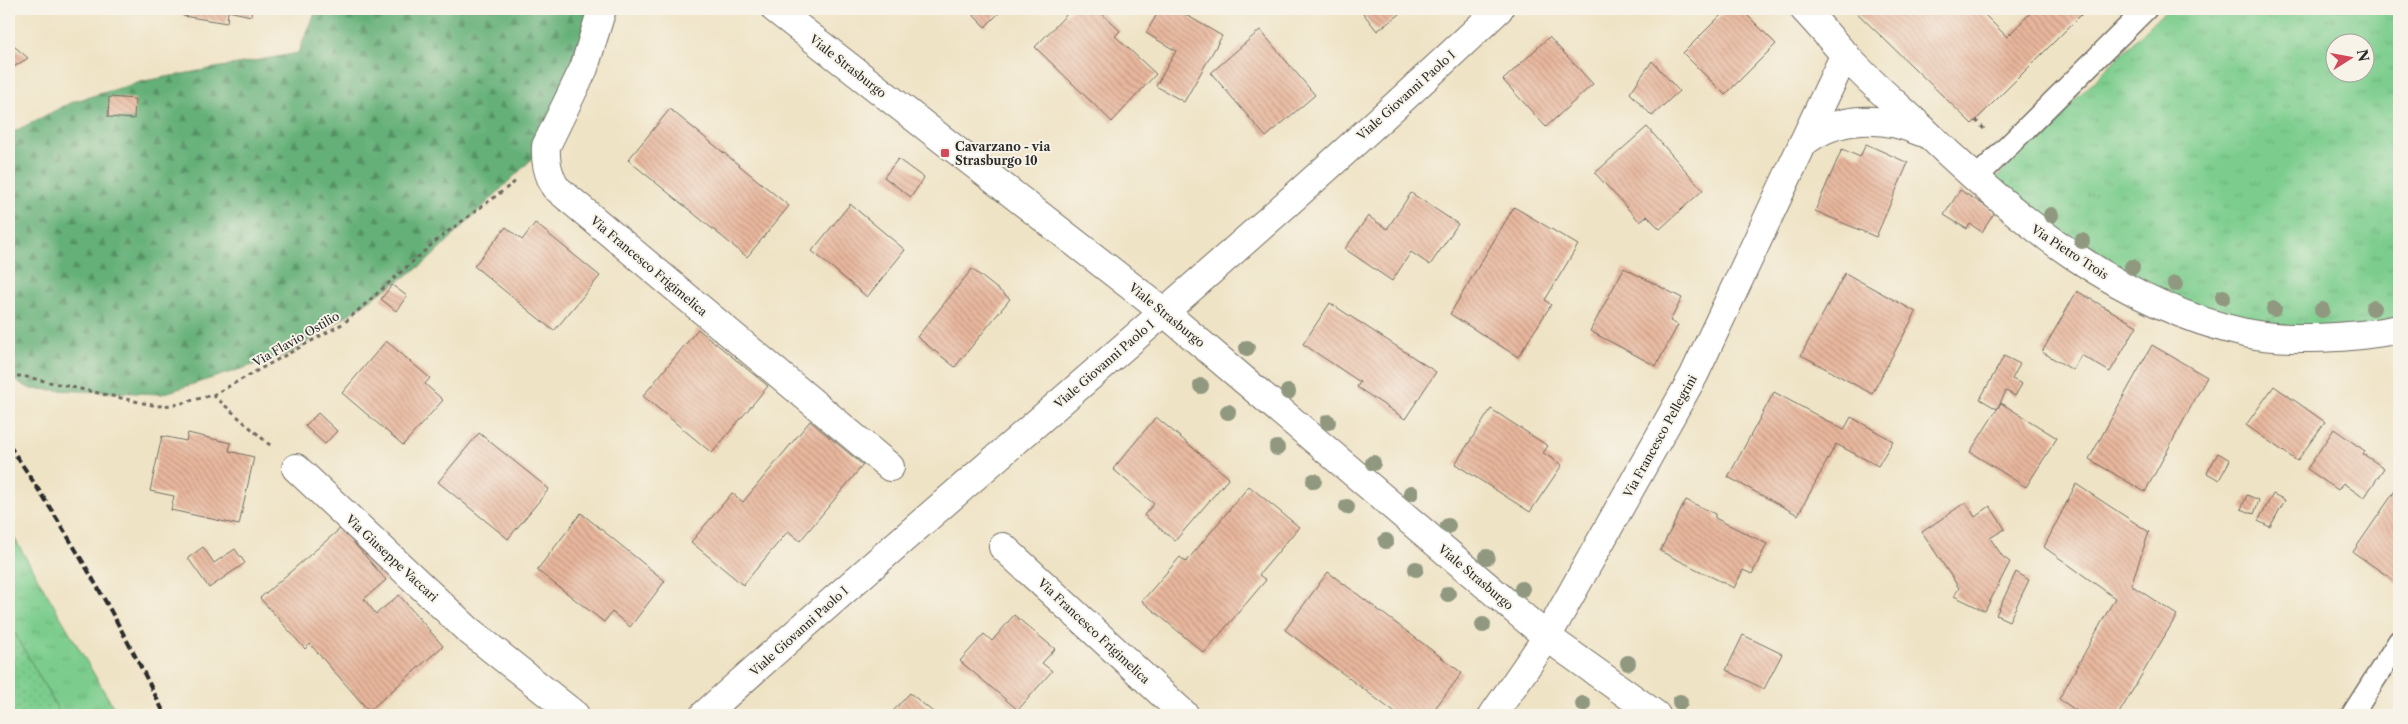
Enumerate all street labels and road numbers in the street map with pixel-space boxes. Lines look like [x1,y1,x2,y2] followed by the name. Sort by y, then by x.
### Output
[806,31,889,101] street label: Viale Strasburgo
[1353,47,1458,144] street label: Viale Giovanni Paolo I
[587,212,711,320] street label: Via Francesco Frigimelica
[2028,221,2111,282] street label: Via Pietro Trois
[1125,279,1208,350] street label: Viale Strasburgo
[249,308,342,370] street label: Via Flavio Ostilio
[1050,317,1157,412] street label: Viale Giovanni Paolo I
[1620,372,1700,501] street label: Via Francesco Pellegrini
[342,511,441,605] street label: Via Giuseppe Vaccari
[1435,541,1517,613] street label: Viale Strasburgo
[1034,575,1154,687] street label: Via Francesco Frigimelica
[746,583,851,680] street label: Viale Giovanni Paolo I

